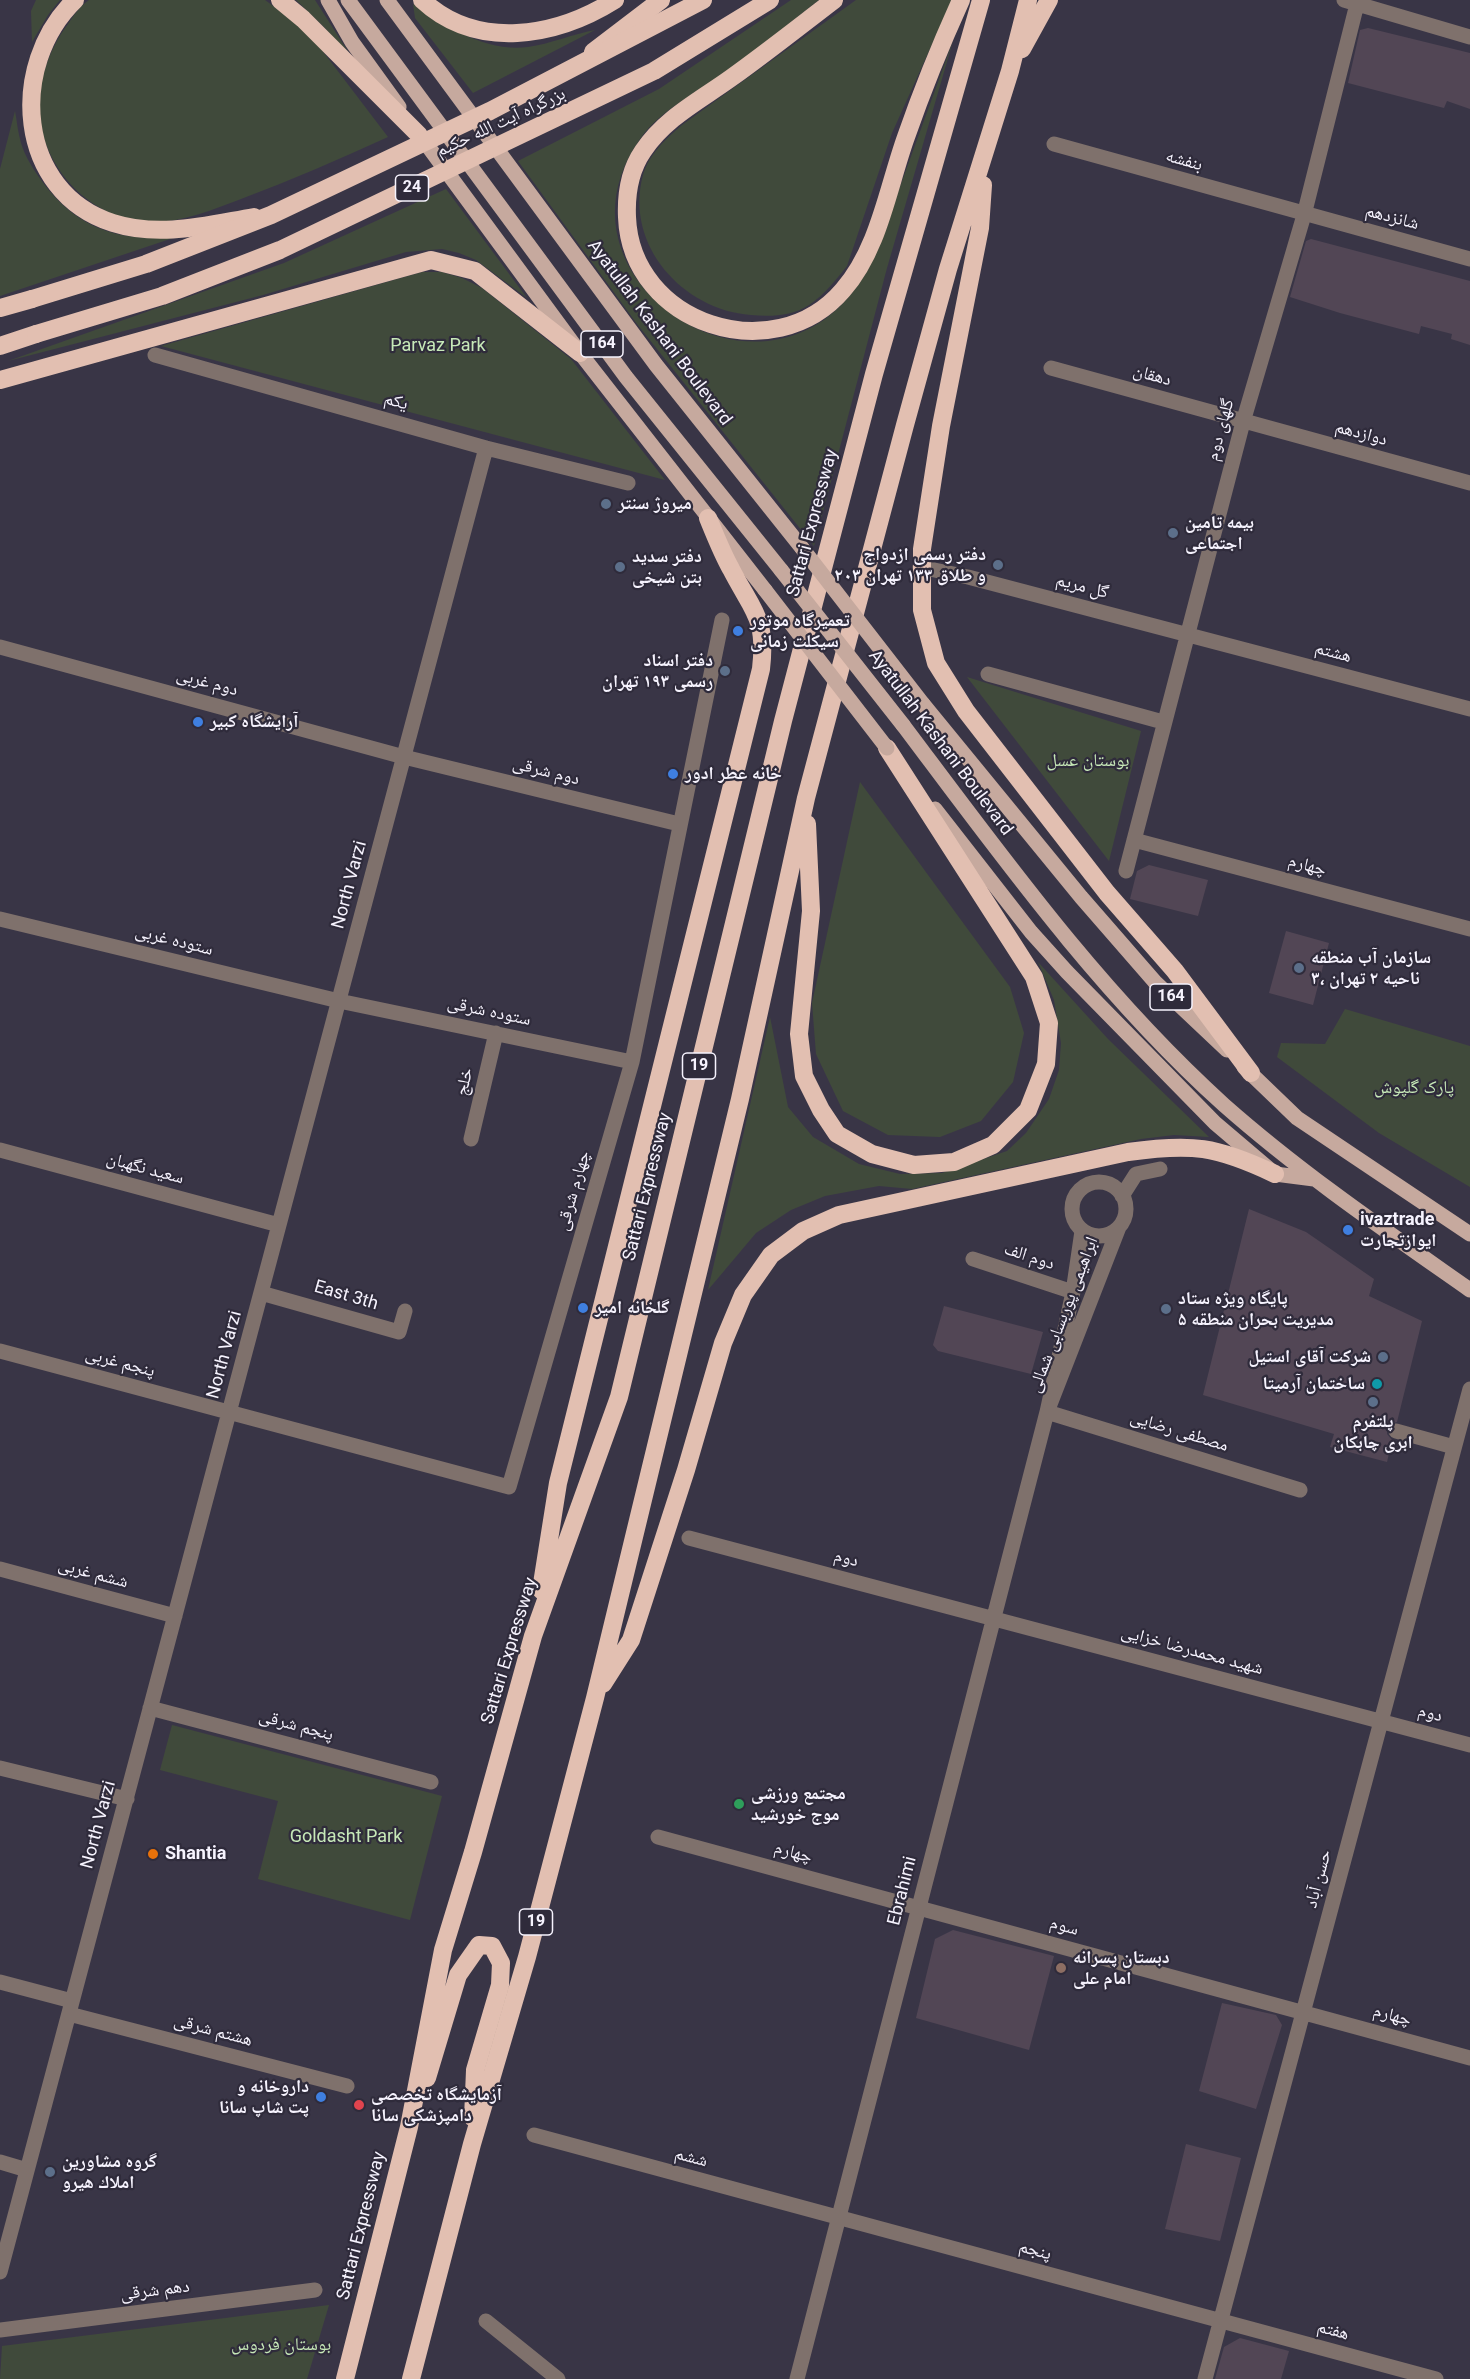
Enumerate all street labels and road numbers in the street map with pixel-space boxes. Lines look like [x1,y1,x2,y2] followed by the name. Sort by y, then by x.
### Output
[433,84,569,162] street label: بزرگراه آیت الله حکیم
[1163,145,1205,177] street label: بنفشه
[396,175,428,201] road number: 24
[1363,200,1421,236] street label: شانزدهم
[582,236,736,430] street label: Ayatullah Kashani Boulevard
[581,331,623,357] road number: 164
[1130,360,1174,392] street label: دهقان
[382,388,410,416] street label: یکم
[1202,397,1240,463] street label: گلهای دوم
[1333,417,1389,451] street label: دوازدهم
[783,447,843,599] street label: Sattari Expressway
[1053,570,1111,604] street label: گل مریم
[1312,638,1354,668] street label: هشتم
[863,646,1017,840] street label: Ayatullah Kashani Boulevard
[174,664,240,702] street label: دوم غربی
[510,753,582,791] street label: دوم شرقی
[328,839,372,931] street label: North Varzi
[1286,851,1328,881] street label: چهارم
[133,921,215,961] street label: ستوده غربی
[1150,984,1192,1010] road number: 164
[445,993,533,1031] street label: ستوده شرقی
[682,1053,716,1079] road number: 19
[451,1066,479,1098] street label: خلج
[619,1111,677,1263] street label: Sattari Expressway
[104,1148,186,1190] street label: سعید نگهبان
[552,1149,596,1233] street label: چهارم شرقی
[1024,1234,1104,1396] street label: ابراهیمی پوربسابی شمالی
[1001,1239,1057,1275] street label: دوم الف
[312,1277,380,1315] street label: East 3th
[203,1309,247,1401] street label: North Varzi
[83,1343,157,1383] street label: پنجم غربی
[1127,1407,1231,1457] street label: مصطفی رضایی
[831,1545,861,1573] street label: دوم
[56,1554,130,1594] street label: ششم غربی
[477,1575,543,1727] street label: Sattari Expressway
[1119,1622,1265,1680] street label: شهید محمدرضا خزایی
[1415,1700,1445,1728] street label: دوم
[256,1706,336,1746] street label: پنجم شرقی
[77,1779,121,1871] street label: North Varzi
[772,1838,814,1868] street label: چهارم
[1301,1847,1337,1911] street label: حسن آباد
[884,1854,922,1928] street label: Ebrahimi
[520,1909,552,1935] road number: 19
[1047,1913,1081,1941] street label: سوم
[1371,2001,1413,2031] street label: چهارم
[171,2010,255,2052] street label: هشتم شرقی
[672,2143,710,2173] street label: ششم
[333,2150,391,2302] street label: Sattari Expressway
[1016,2236,1054,2266] street label: پنجم
[119,2276,191,2306] street label: دهم شرقی
[1315,2316,1351,2346] street label: هفتم

